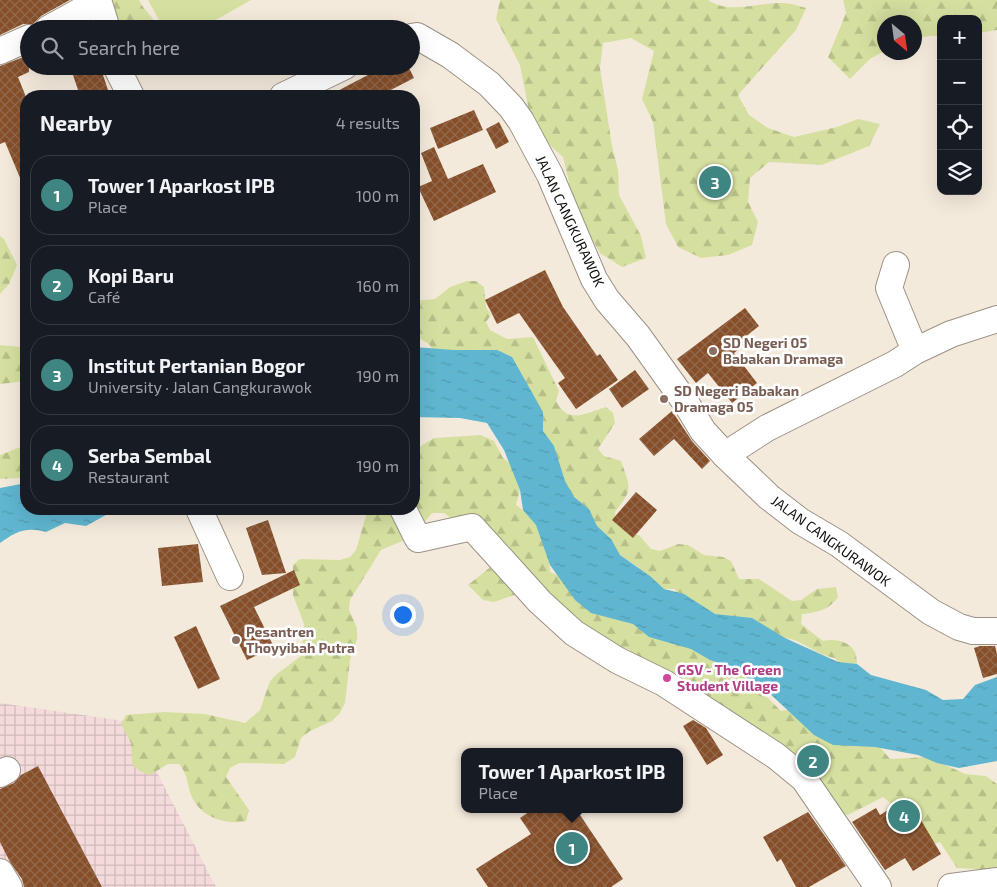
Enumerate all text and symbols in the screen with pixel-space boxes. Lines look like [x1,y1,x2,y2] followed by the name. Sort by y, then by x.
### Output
[877,15,922,60] north arrow
[937,15,982,195] map controls
[937,15,982,60] button: +
[20,20,420,75] search box
[38,34,66,62] icon: search
[78,36,180,59] text: Search here
[937,60,982,105] button: −
[937,105,982,150] button: locate
[40,110,112,135] text: Nearby
[336,113,400,132] text: 4 results
[937,150,982,195] button: layers
[532,152,609,290] street label: JALAN CANGKURAWOK
[699,163,731,201] pin: 3
[88,174,275,197] text: Tower 1 Aparkost IPB
[54,186,60,205] text: 1
[356,186,399,205] text: 100 m
[88,197,127,216] text: Place
[88,264,174,287] text: Kopi Baru
[52,276,62,295] text: 2
[356,276,399,295] text: 160 m
[88,287,120,306] text: Café
[723,334,843,367] place label: SD Negeri 05 Babakan Dramaga
[707,345,719,357] marker: SD Negeri 05 Babakan Dramaga
[88,354,305,377] text: Institut Pertanian Bogor
[52,366,62,385] text: 3
[356,366,399,385] text: 190 m
[88,377,312,396] text: University · Jalan Cangkurawok
[674,382,799,415] place label: SD Negeri Babakan Dramaga 05
[658,393,670,405] marker: SD Negeri Babakan Dramaga 05
[88,444,211,467] text: Serba Sembal
[52,456,62,475] text: 4
[356,456,399,475] text: 190 m
[88,467,169,486] text: Restaurant
[768,492,895,590] street label: JALAN CANGKURAWOK
[390,602,416,628] your location
[246,623,355,656] place label: Pesantren Thoyyibah Putra
[230,634,242,646] marker: Pesantren Thoyyibah Putra
[677,661,781,694] place label: GSV - The Green Student Village
[661,672,673,684] marker: GSV - The Green Student Village
[797,742,829,780] pin: 2
[461,748,683,813] popup
[479,760,665,783] text: Tower 1 Aparkost IPB
[479,783,518,802] text: Place
[888,797,920,835] pin: 4
[556,829,588,867] pin: 1

